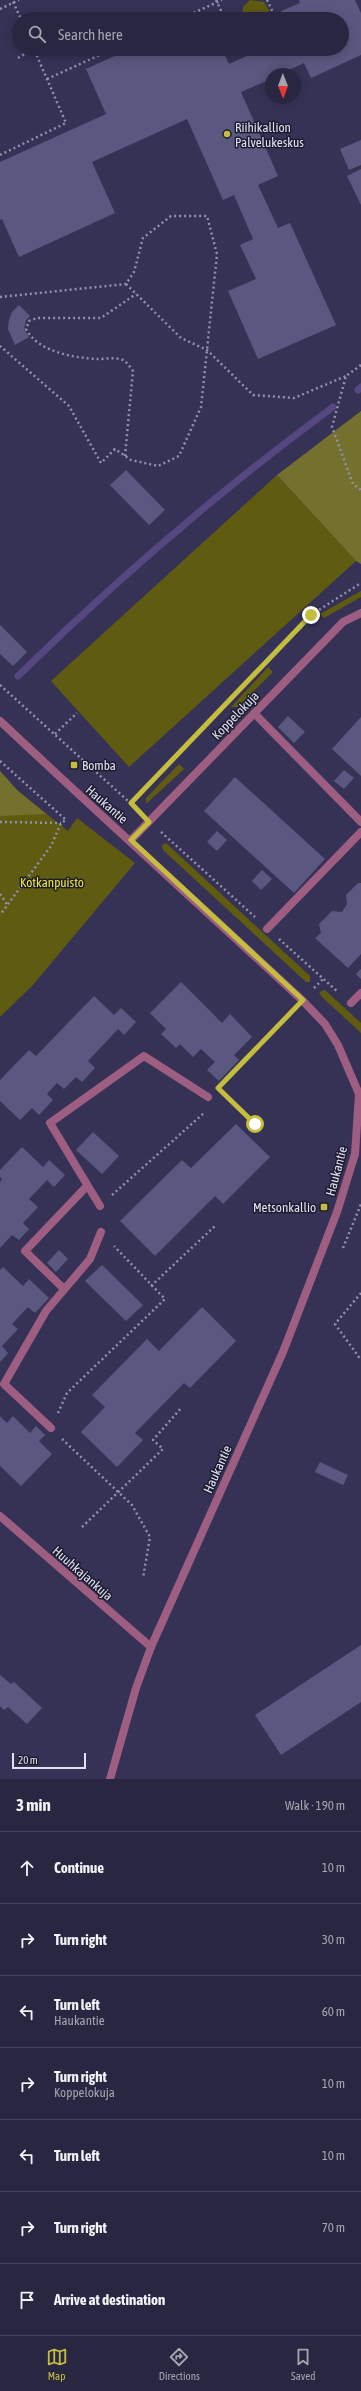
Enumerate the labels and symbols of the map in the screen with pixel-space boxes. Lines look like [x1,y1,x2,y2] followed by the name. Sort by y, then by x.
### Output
[265,68,301,104] north arrow
[235,120,304,150] place label: Riihikallion Palvelukeskus
[222,129,232,139] marker: Riihikallion Palvelukeskus
[302,606,320,624] route end
[209,688,262,742] street label: Koppelokuja
[82,758,116,773] place label: Bomba
[69,760,79,770] marker: Bomba
[83,782,131,827] street label: Haukantie
[20,875,84,890] park label: Kotkanpuisto
[246,1115,264,1133] route start
[323,1145,350,1198] street label: Haukantie
[253,1200,316,1215] place label: Metsonkallio
[319,1202,329,1212] marker: Metsonkallio
[200,1443,235,1495] street label: Haukantie
[50,1543,116,1603] street label: Huuhkajankuja
[12,1751,86,1770] scale bar

